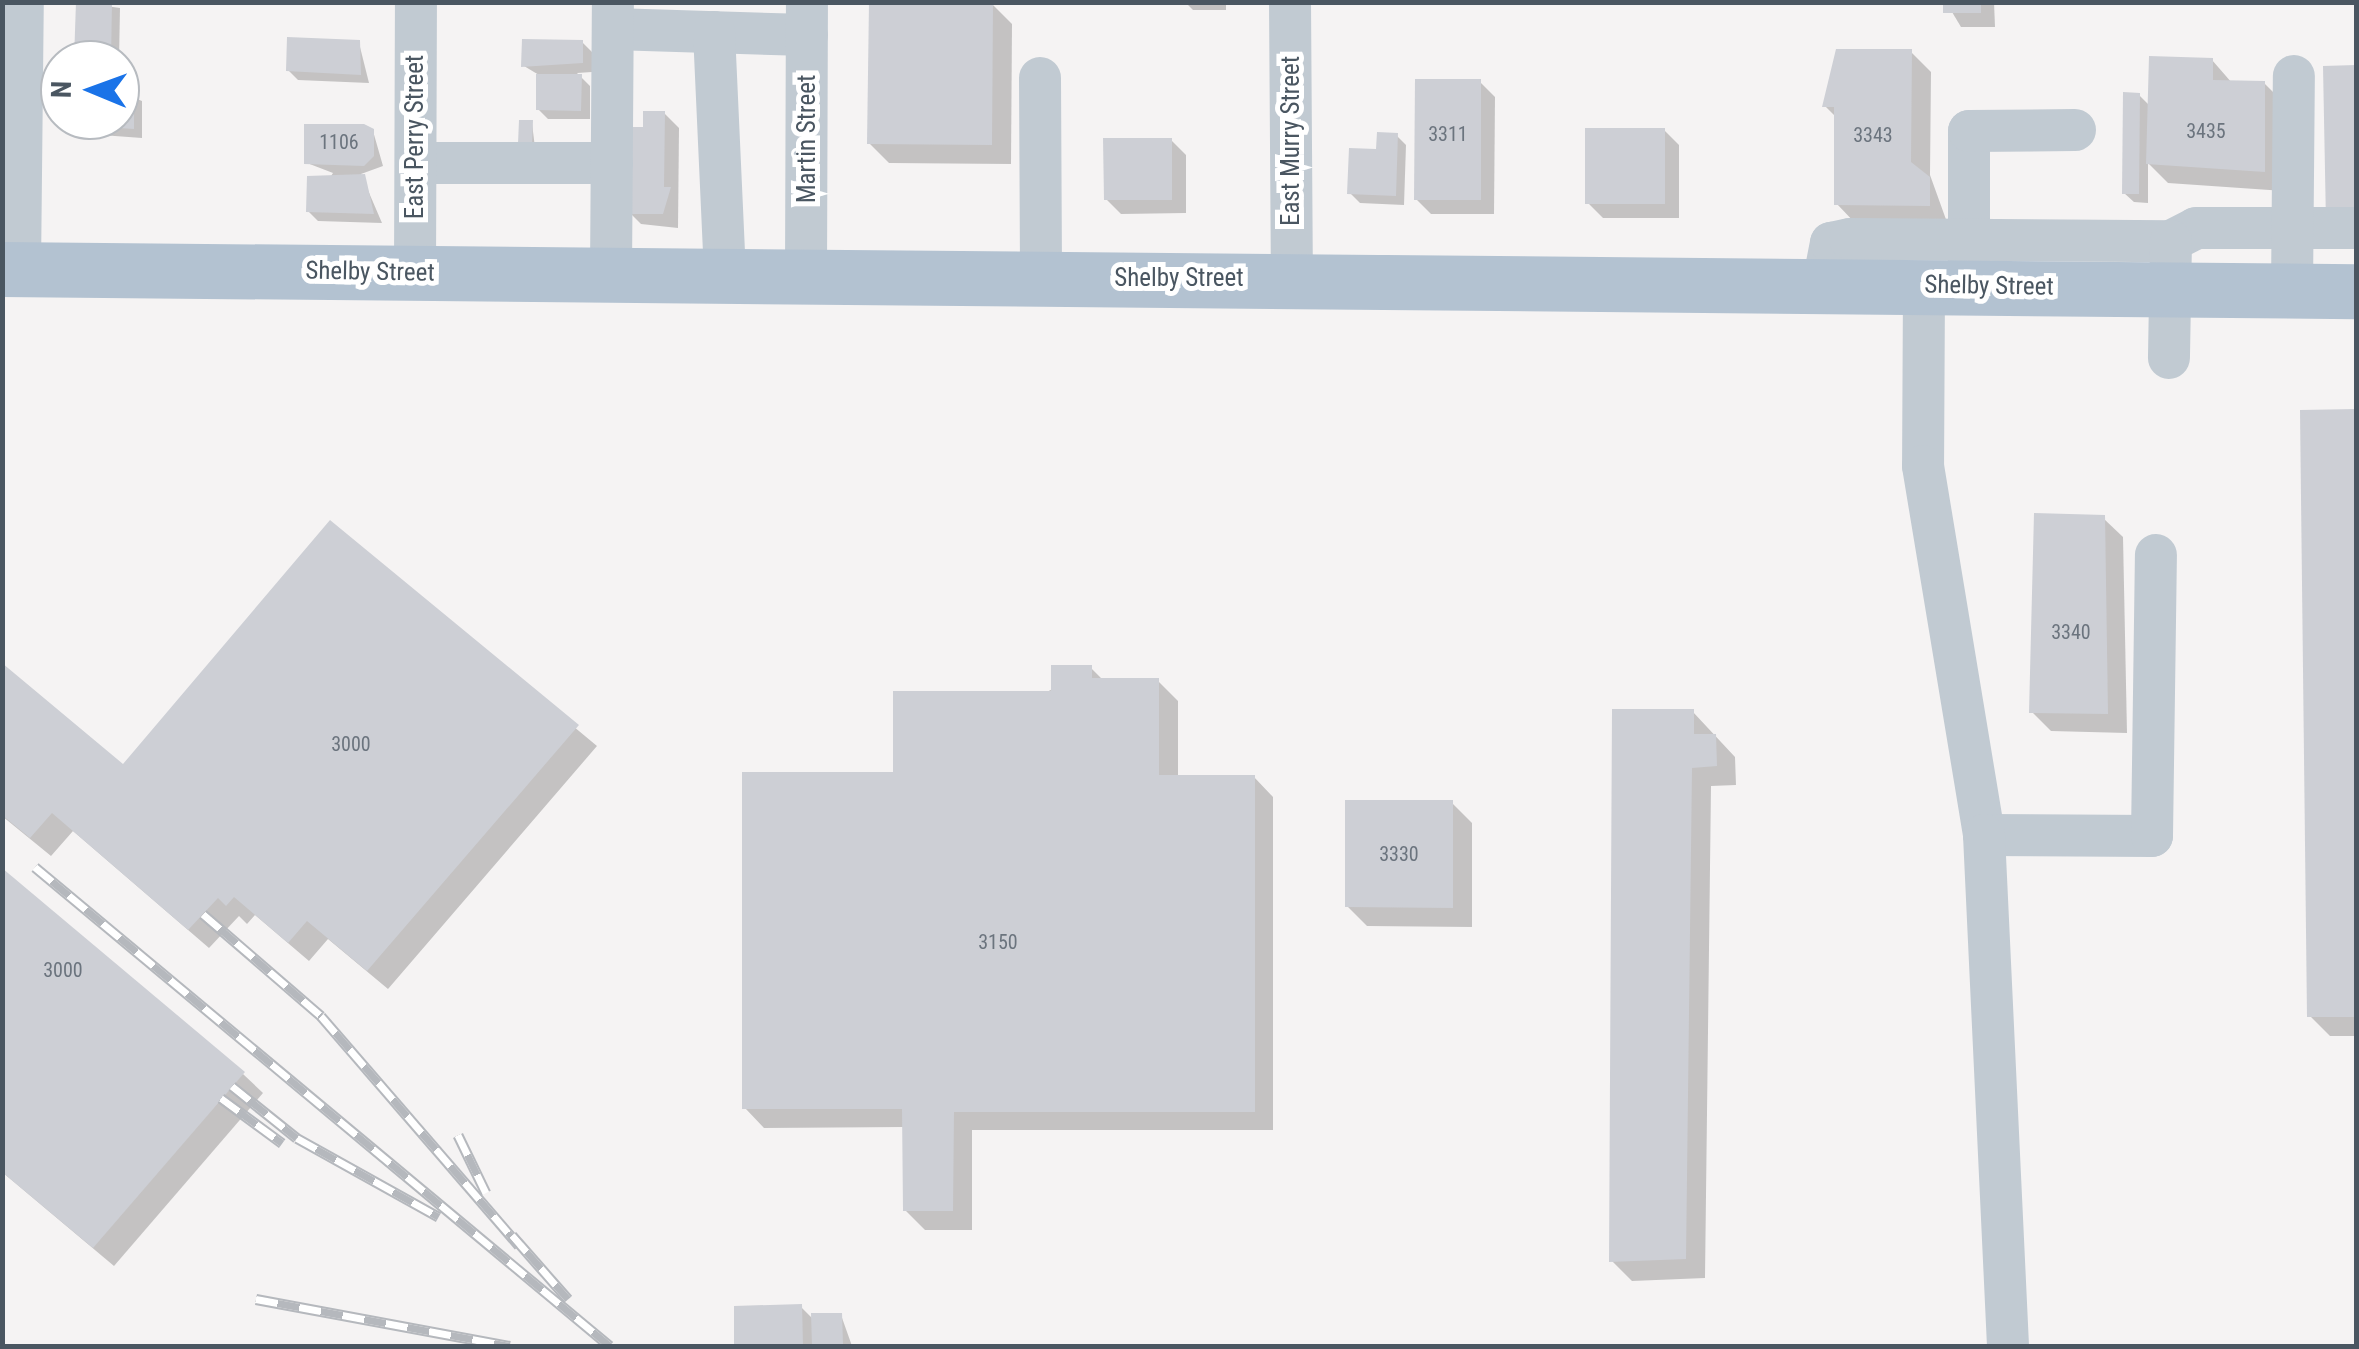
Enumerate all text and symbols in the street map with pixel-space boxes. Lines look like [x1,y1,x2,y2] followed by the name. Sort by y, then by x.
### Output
[40,40,140,140] north arrow
[400,55,430,219] street label: East Perry Street
[1276,56,1306,226] street label: East Murry Street
[792,75,822,203] street label: Martin Street
[45,81,78,98] text: N
[2186,119,2226,143] house number: 3435
[1428,122,1468,146] house number: 3311
[1853,123,1893,147] house number: 3343
[319,130,359,154] house number: 1106
[305,256,435,288] street label: Shelby Street
[1114,263,1244,293] street label: Shelby Street
[1924,270,2054,302] street label: Shelby Street
[2051,620,2091,644] house number: 3340
[331,732,371,756] house number: 3000
[1379,842,1419,866] house number: 3330
[978,930,1018,954] house number: 3150
[43,958,83,982] house number: 3000

